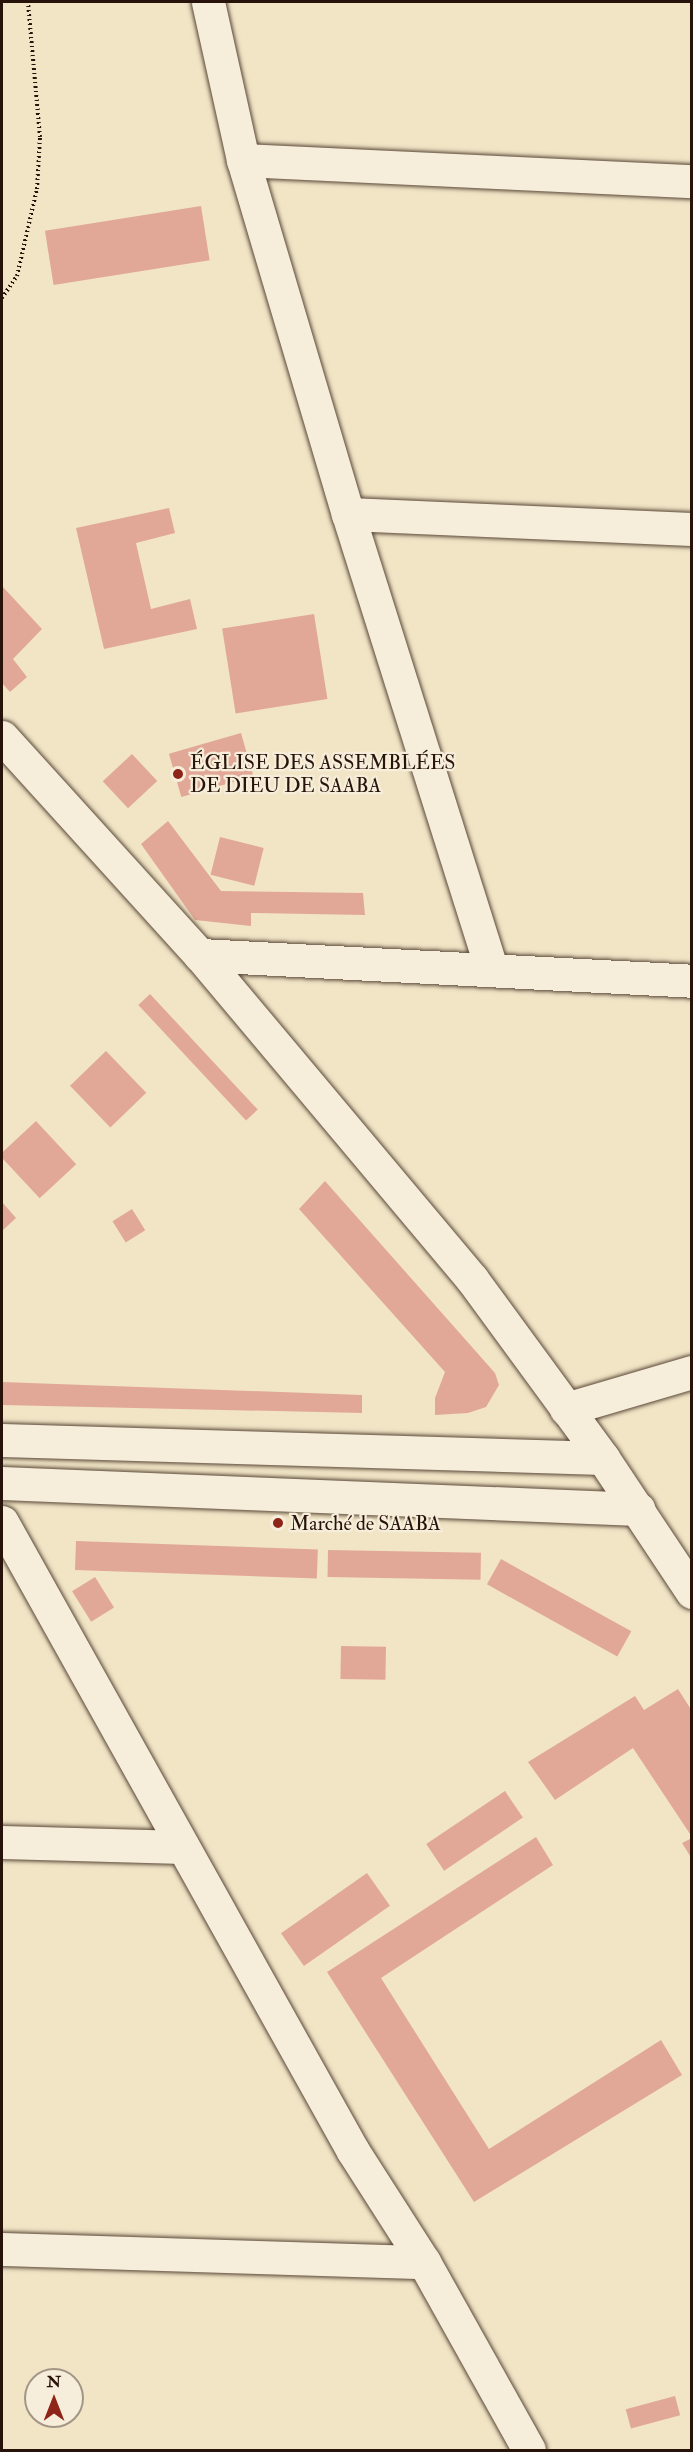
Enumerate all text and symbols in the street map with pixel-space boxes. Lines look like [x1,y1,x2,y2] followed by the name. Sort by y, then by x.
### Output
[190,750,455,797] place label: ÉGLISE DES ASSEMBLÉES DE DIEU DE SAABA
[171,767,185,781] marker: ÉGLISE DES ASSEMBLÉES DE DIEU DE SAABA
[290,1511,441,1535] place label: Marché de SAABA
[271,1516,285,1530] marker: Marché de SAABA
[24,2368,84,2428] north arrow
[47,2372,61,2392] text: N

